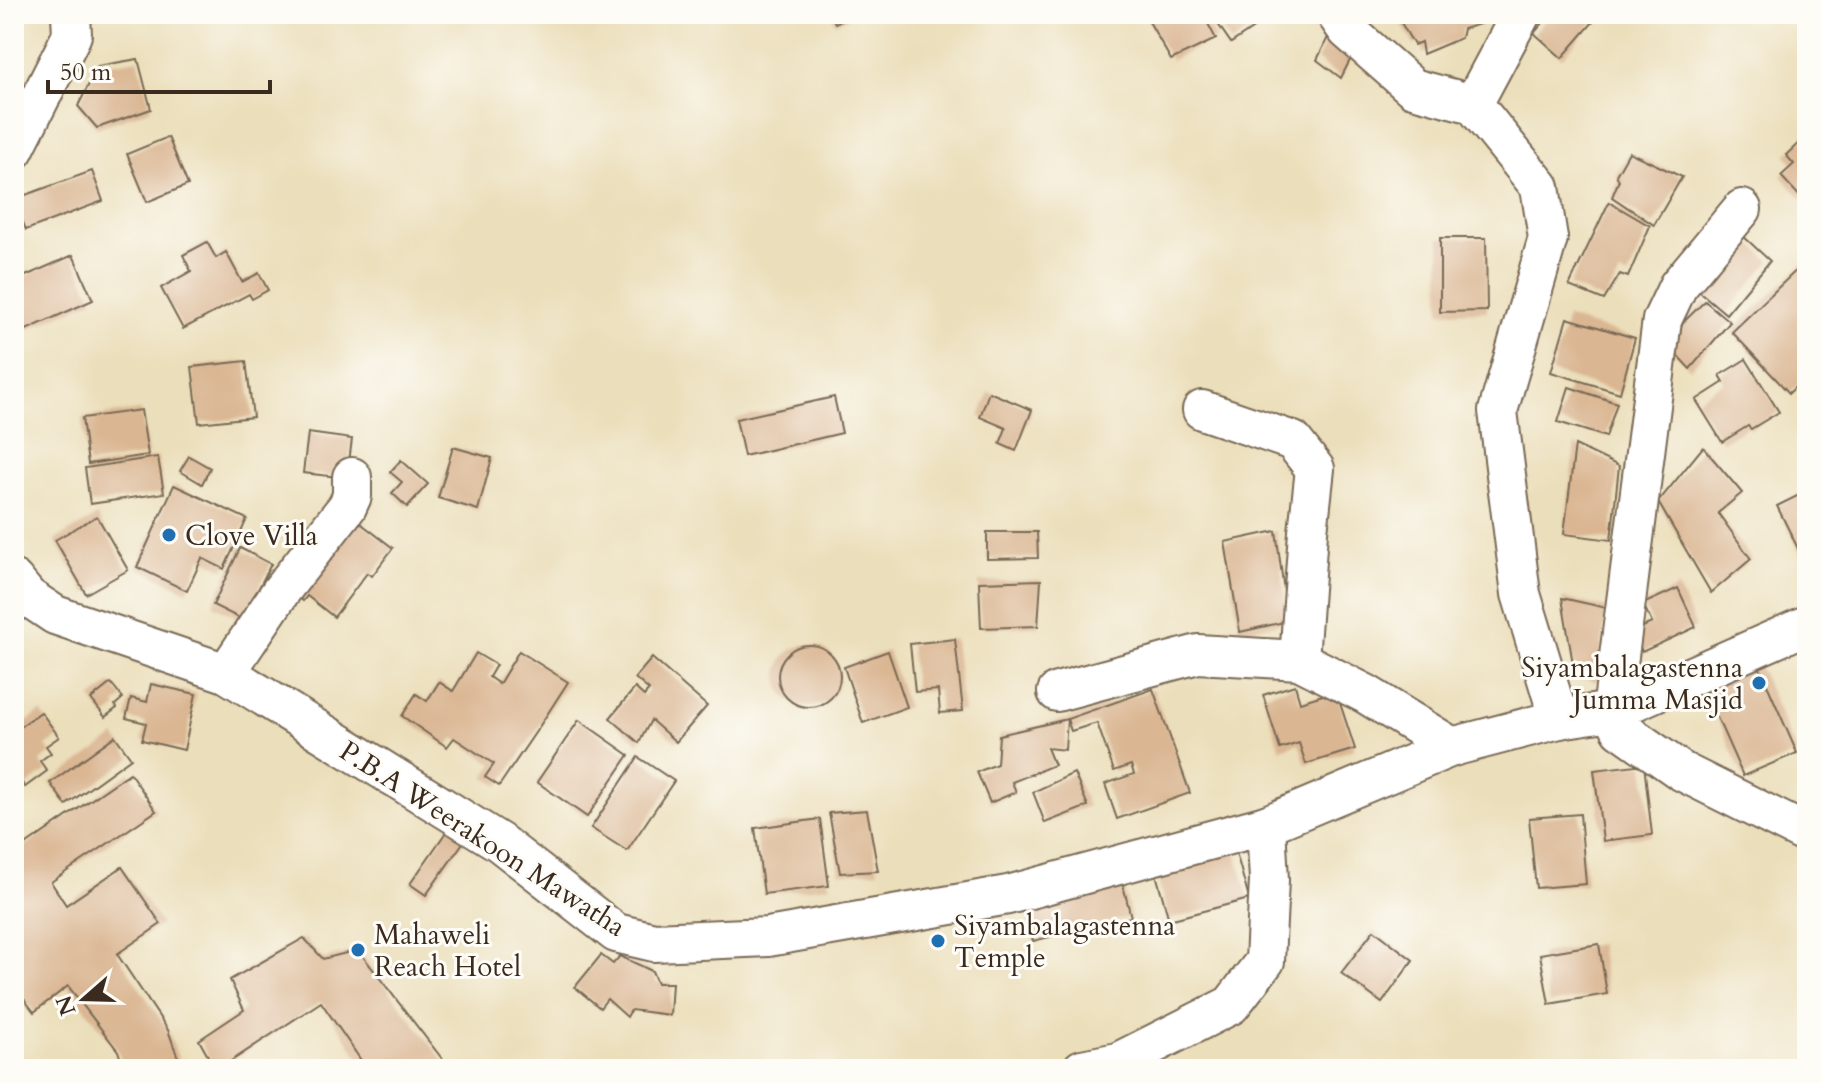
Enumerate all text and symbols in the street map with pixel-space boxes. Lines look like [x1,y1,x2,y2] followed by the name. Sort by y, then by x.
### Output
[48,44,270,94] scale bar
[60,56,112,89] text: 50 m
[185,517,318,555] place label: Clove Villa
[160,526,178,544] marker: Clove Villa
[1522,649,1743,719] place label: Siyambalagastenna Jumma Masjid
[1750,674,1768,692] marker: Siyambalagastenna Jumma Masjid
[332,732,633,946] street label: P.B.A Weerakoon Mawatha
[954,907,1175,977] place label: Siyambalagastenna Temple
[374,916,521,986] place label: Mahaweli Reach Hotel
[929,932,947,950] marker: Siyambalagastenna Temple
[349,941,367,959] marker: Mahaweli Reach Hotel
[44,959,124,1039] north arrow
[49,991,84,1020] text: N

